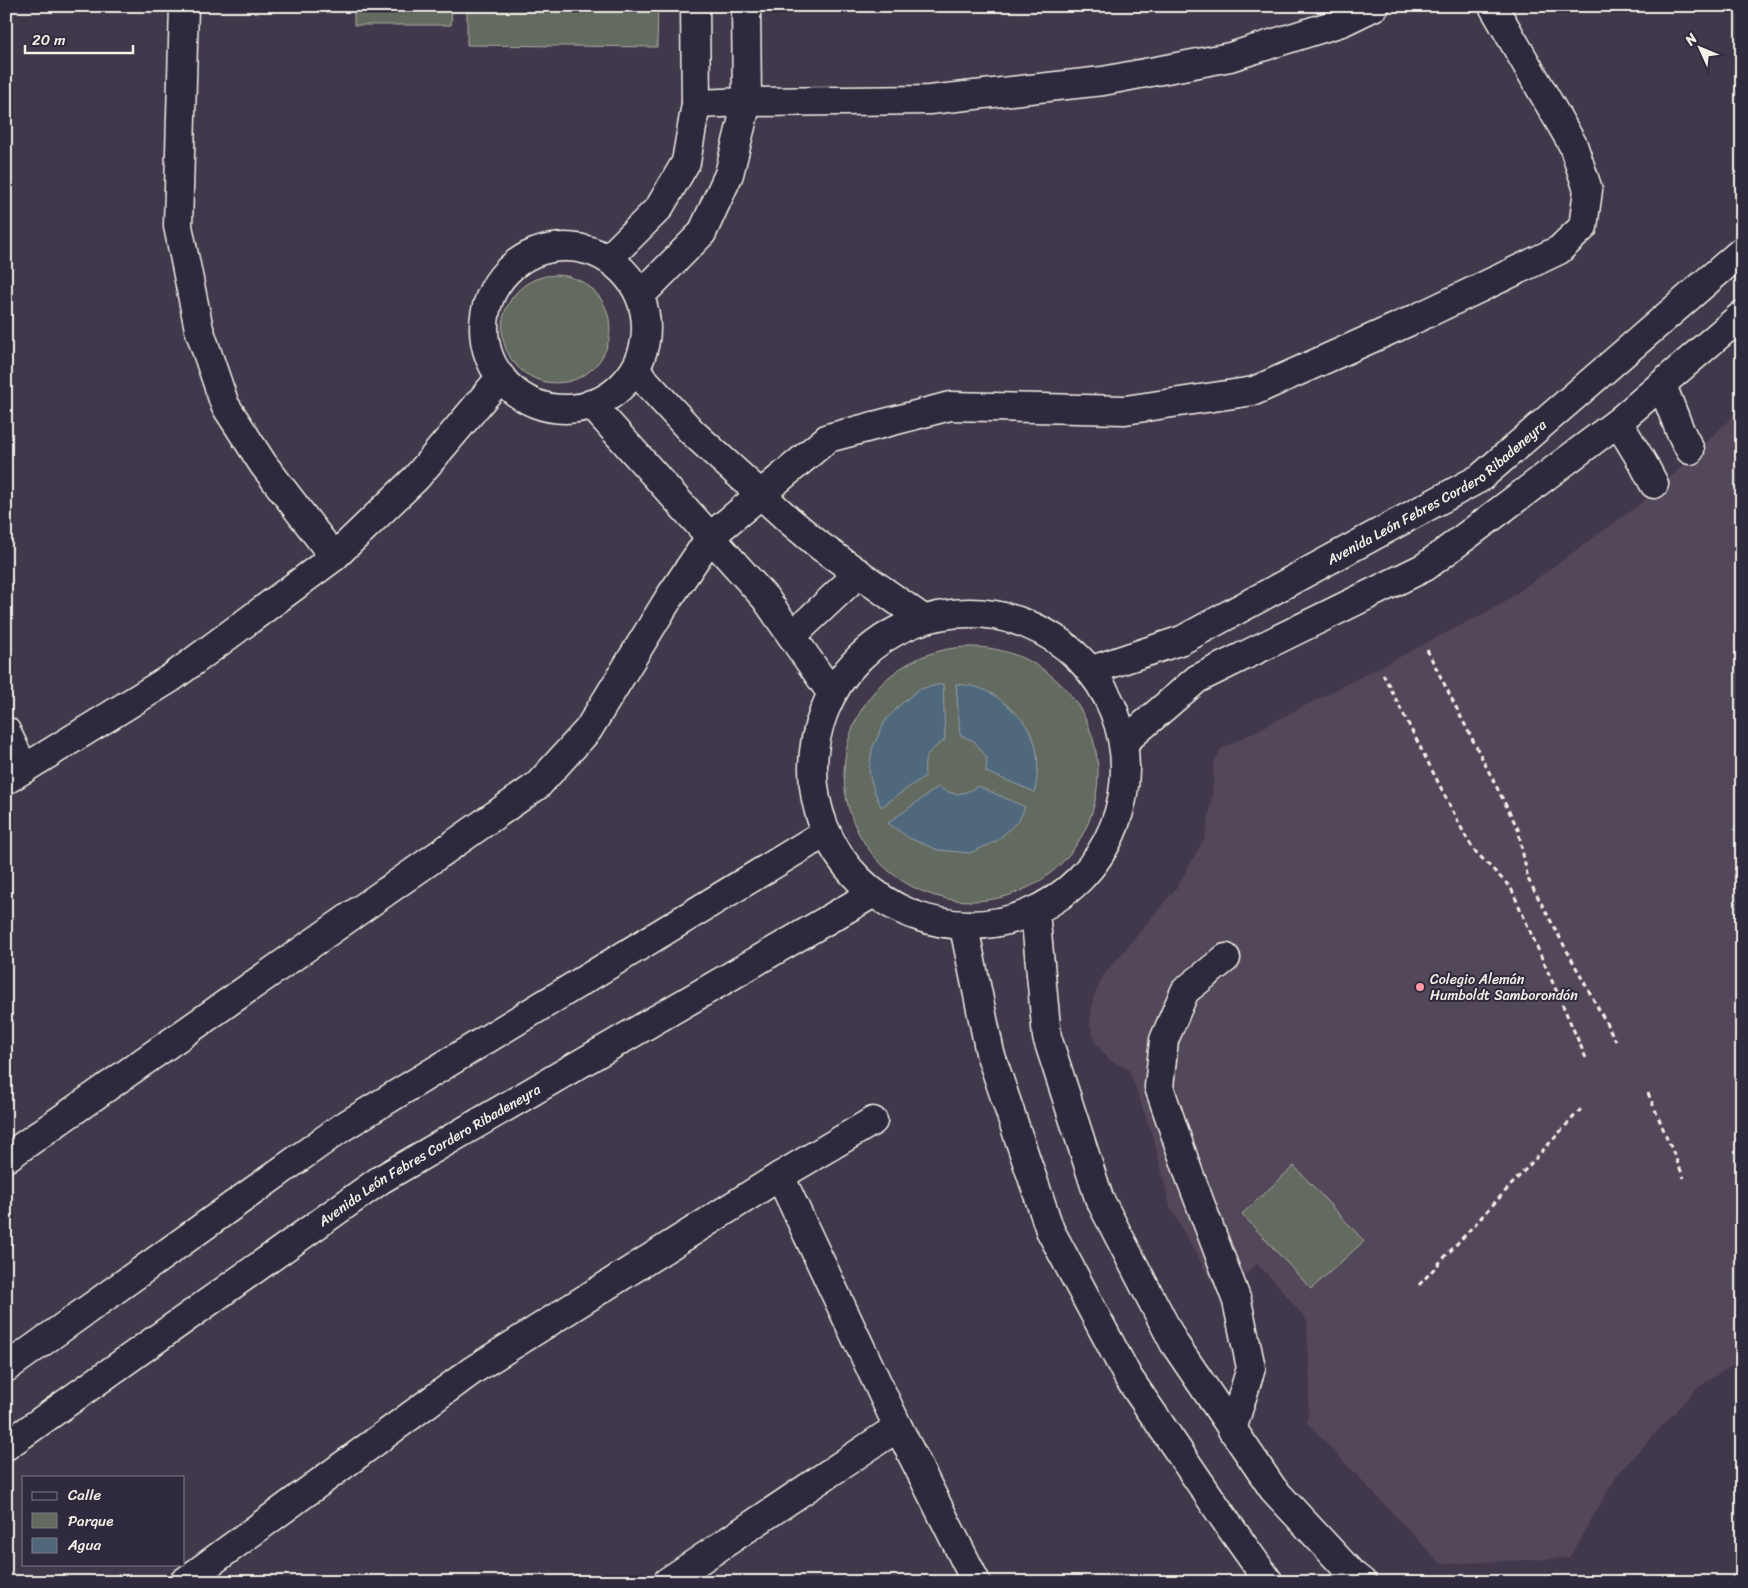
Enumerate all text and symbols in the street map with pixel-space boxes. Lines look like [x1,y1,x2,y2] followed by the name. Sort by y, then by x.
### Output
[25,22,132,54] scale bar
[1676,22,1726,72] north arrow
[32,27,66,53] text: 20 m
[1678,27,1704,52] text: N
[1321,413,1553,572] street label: Avenida León Febres Cordero Ribadeneyra
[1430,967,1578,1008] place label: Colegio Alemán Humboldt Samborondón
[1414,981,1426,993] marker: Colegio Alemán Humboldt Samborondón
[312,1077,546,1234] street label: Avenida León Febres Cordero Ribadeneyra
[22,1476,185,1566] legend
[68,1482,101,1508] text: Calle
[68,1508,113,1534] text: Parque
[67,1532,101,1558] text: Agua

